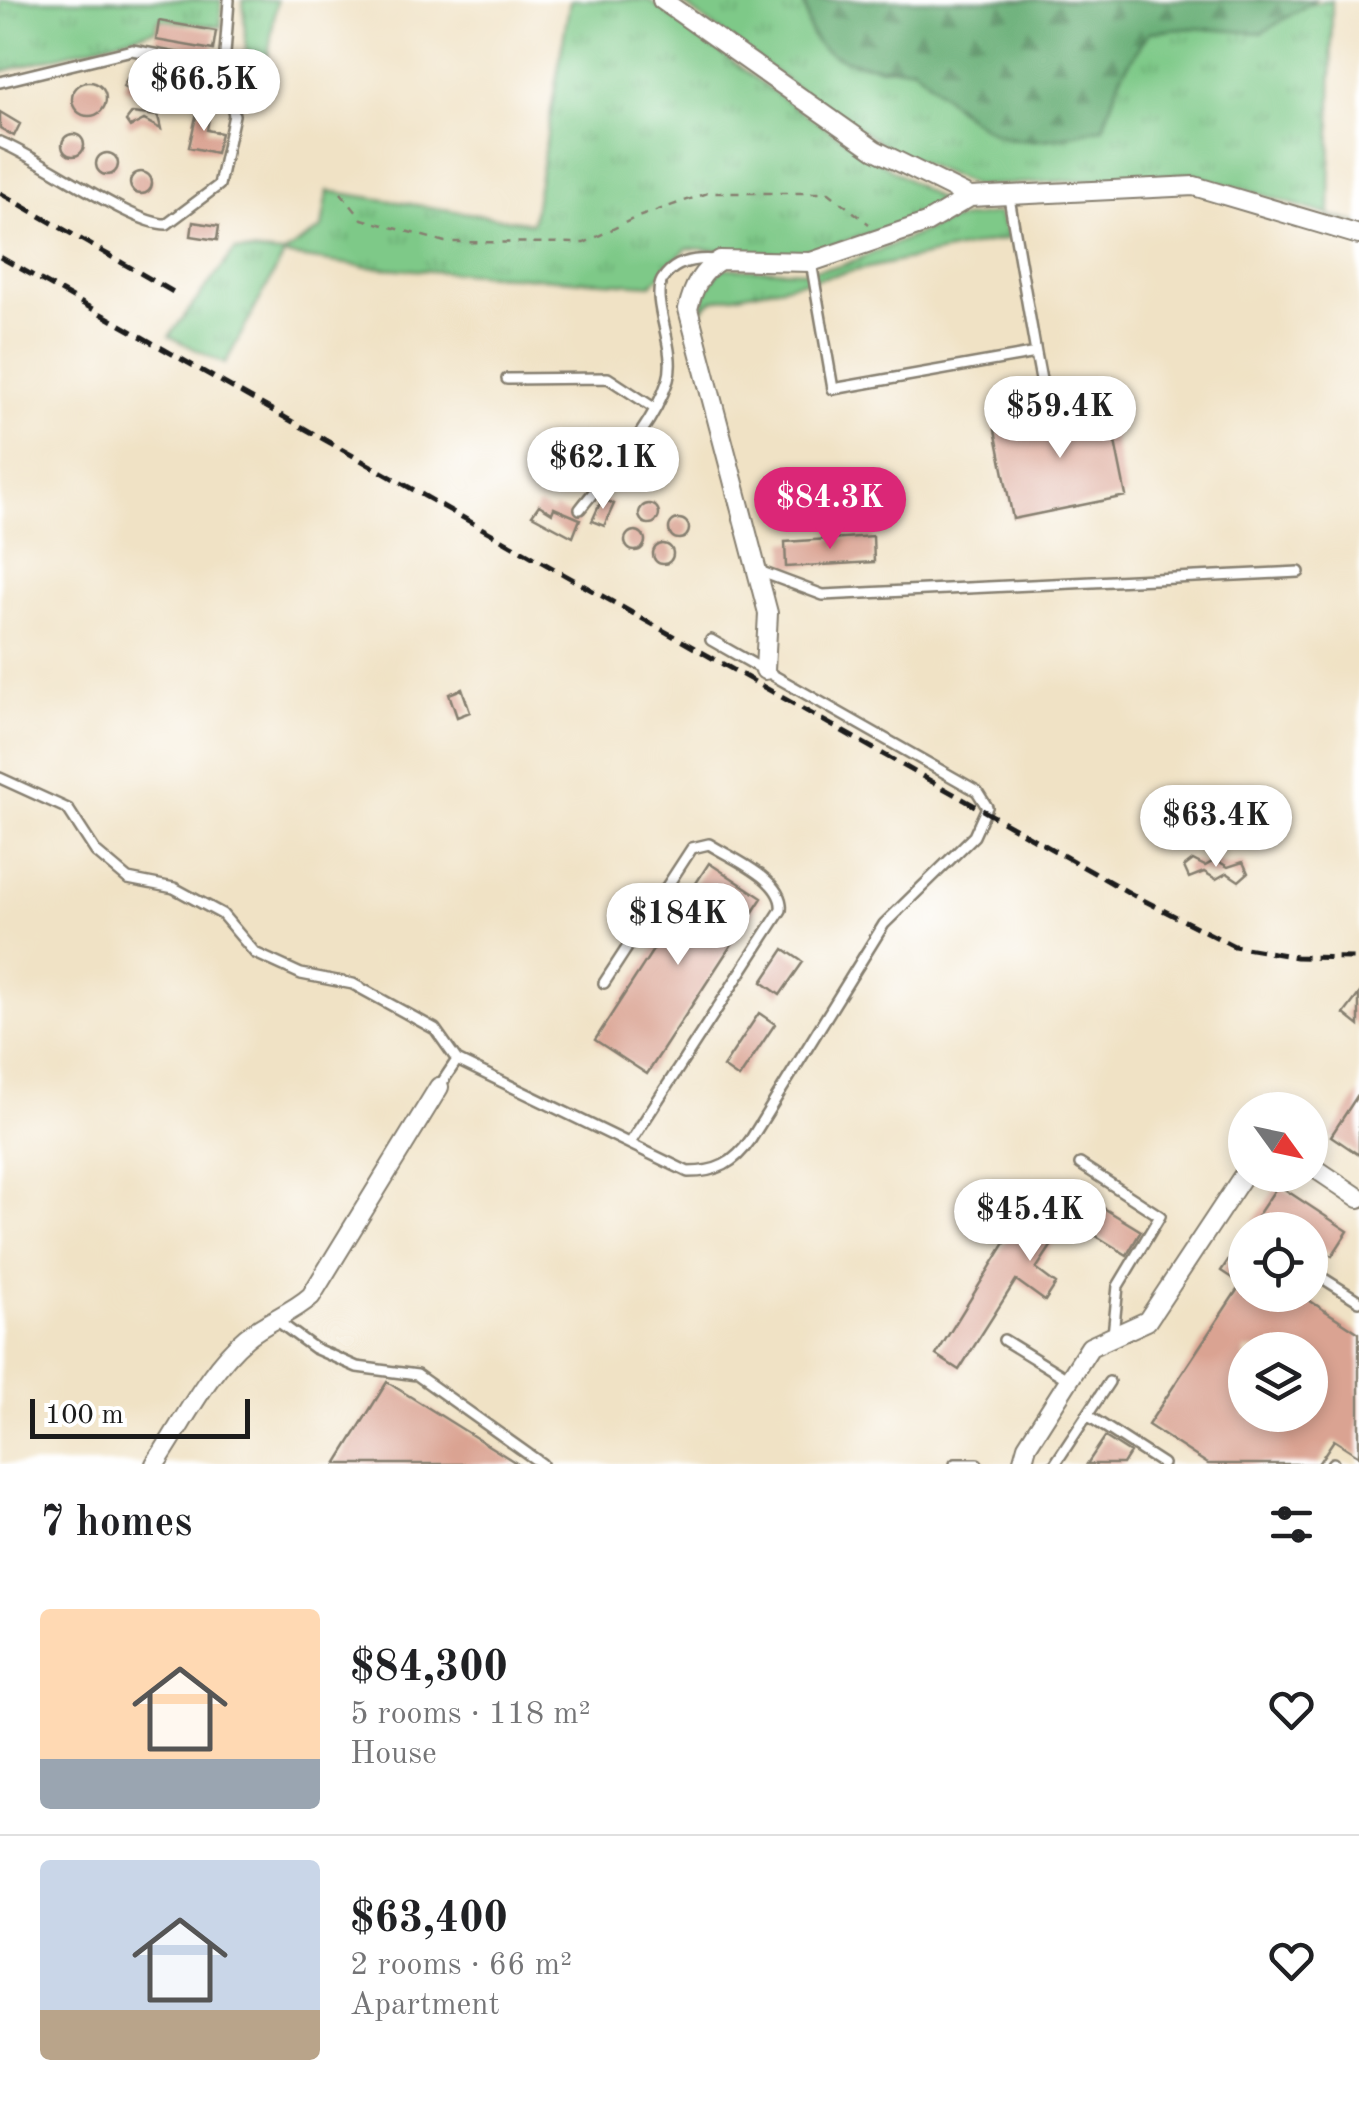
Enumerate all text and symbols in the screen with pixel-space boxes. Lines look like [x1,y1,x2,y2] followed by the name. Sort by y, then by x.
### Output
[123,49,285,134] pin: $66.5K
[150,65,258,97] text: $66.5K
[979,376,1141,461] pin: $59.4K
[1006,392,1114,424] text: $59.4K
[522,427,684,512] pin: $62.1K
[549,443,657,475] text: $62.1K
[749,467,911,552] pin: $84.3K
[776,483,884,515] text: $84.3K
[1135,785,1297,870] pin: $63.4K
[1162,801,1270,833] text: $63.4K
[608,883,748,968] pin: $184K
[629,899,727,931] text: $184K
[1228,1092,1328,1192] north arrow
[1228,1092,1328,1432] map controls
[949,1179,1111,1264] pin: $45.4K
[976,1195,1084,1227] text: $45.4K
[1228,1212,1328,1312] button: locate
[1228,1332,1328,1432] button: layers
[30,1394,250,1438] scale bar
[45,1402,124,1430] text: 100 m
[1264,1497,1319,1552] icon: filters
[40,1503,192,1545] text: 7 homes
[350,1648,508,1690] text: $84,300
[120,1649,240,1769] icon: home
[1264,1682,1319,1737] icon: heart
[350,1699,591,1731] text: 5 rooms · 118 m²
[350,1739,437,1771] text: House
[350,1899,508,1941] text: $63,400
[120,1900,240,2020] icon: home
[1264,1933,1319,1988] icon: heart
[350,1950,572,1982] text: 2 rooms · 66 m²
[350,1990,500,2022] text: Apartment

